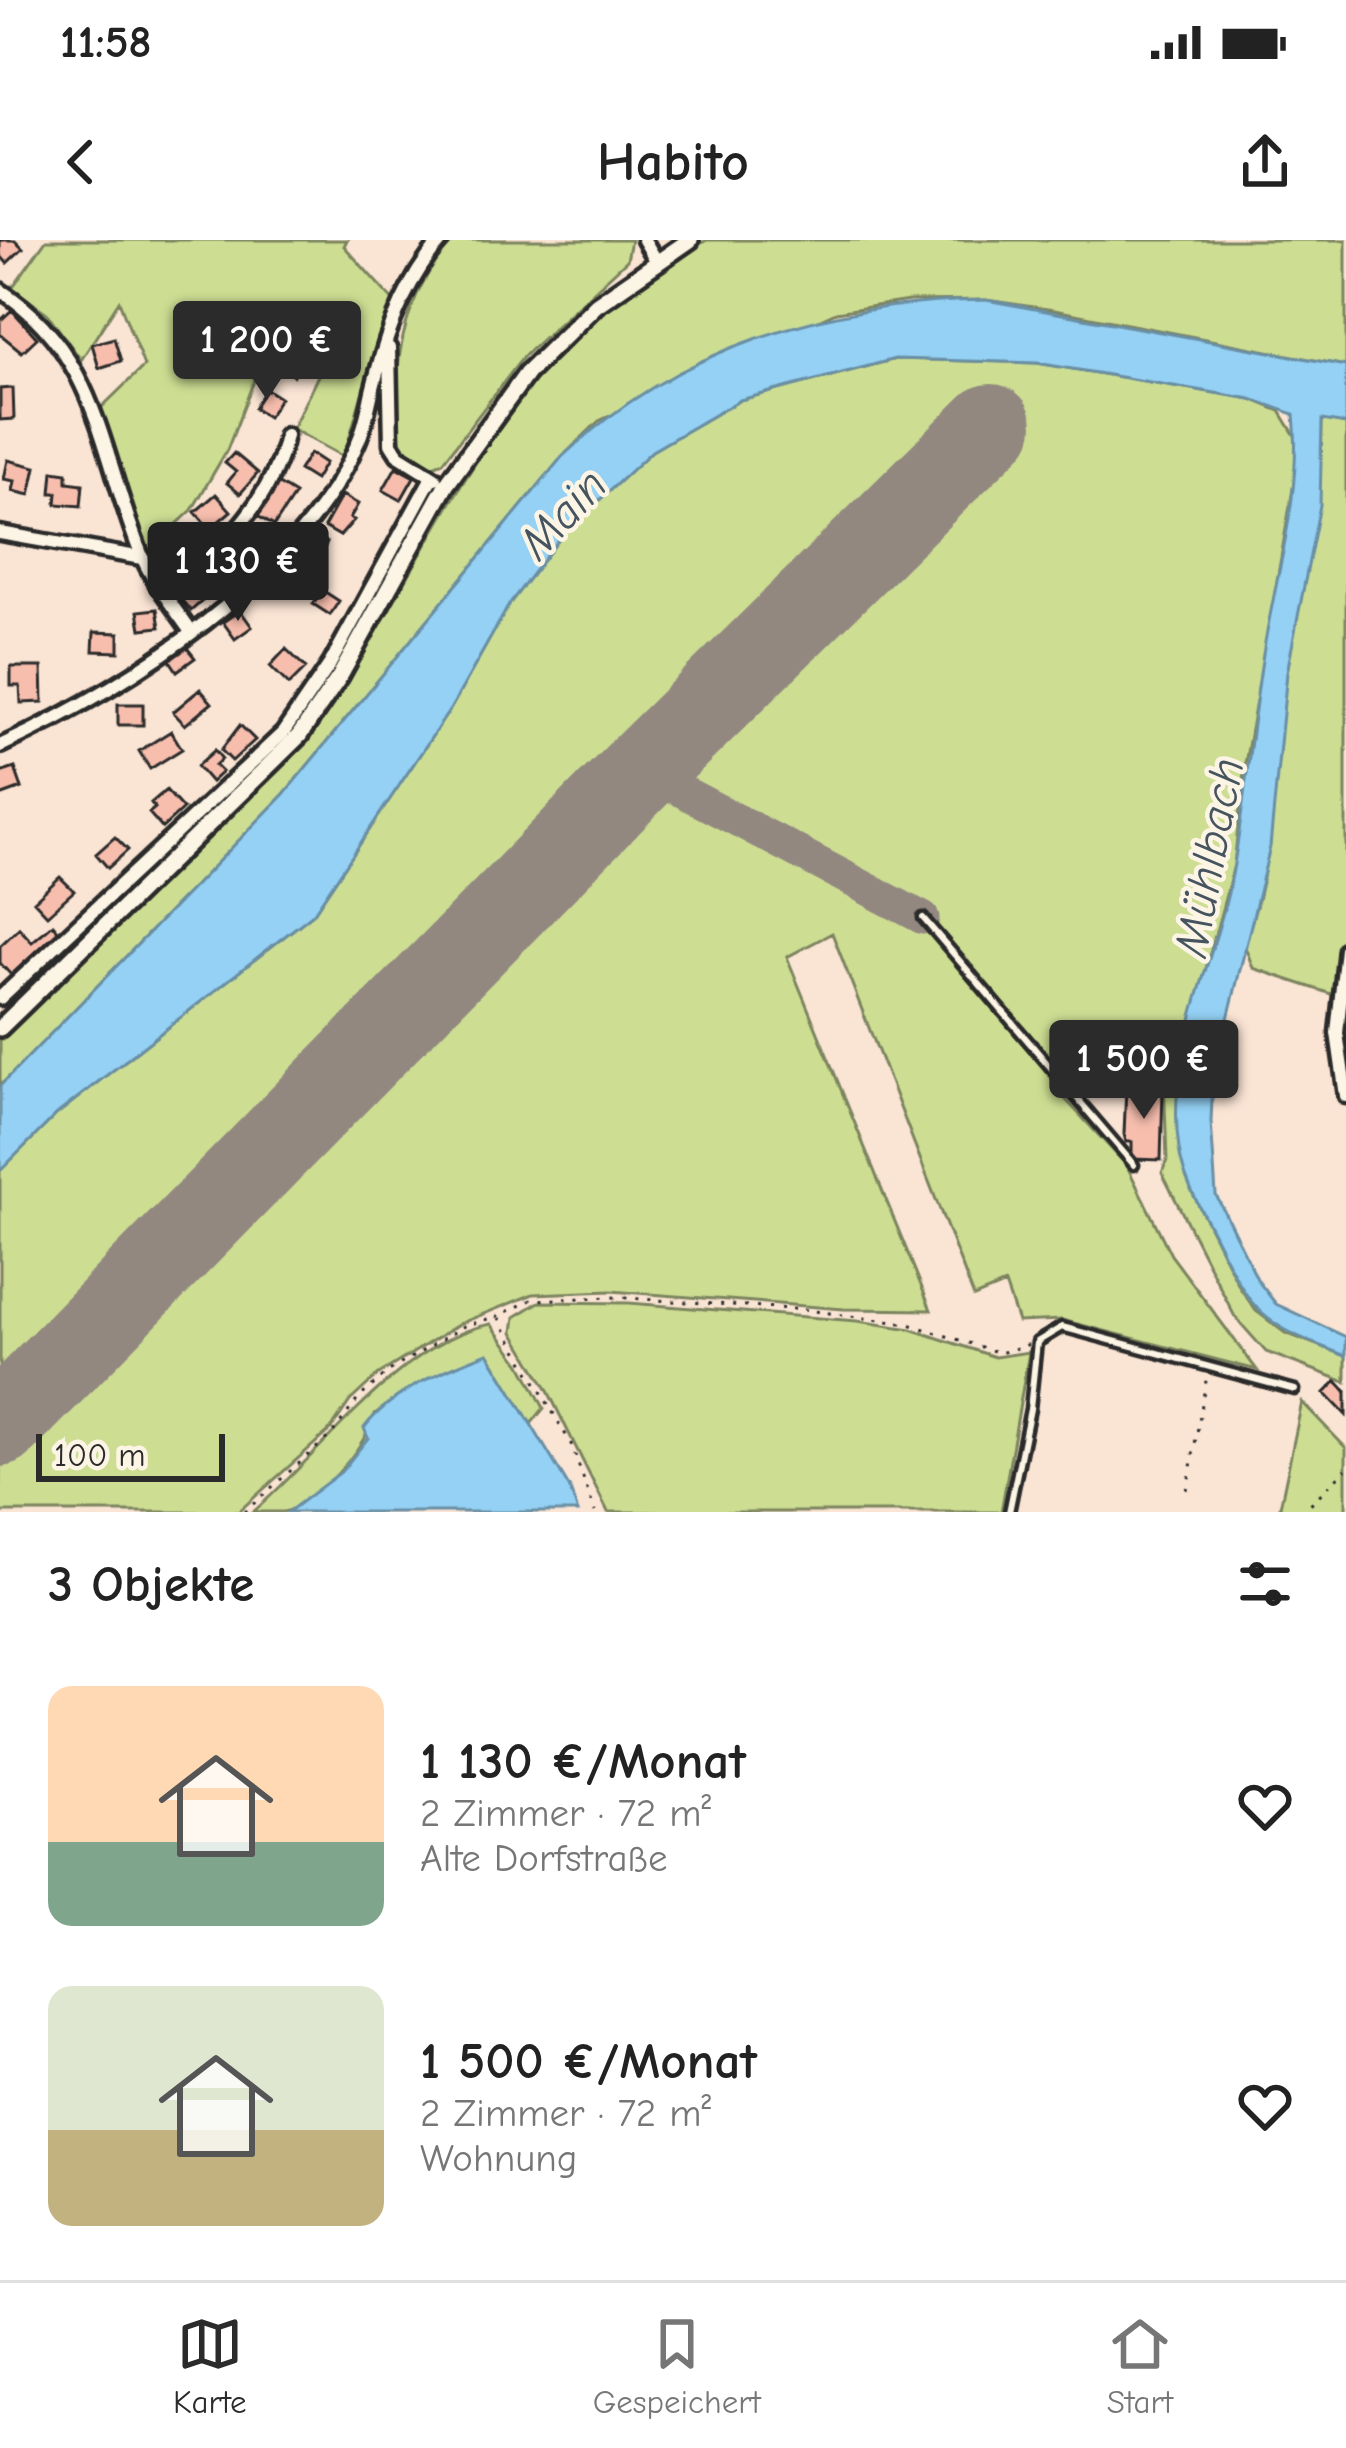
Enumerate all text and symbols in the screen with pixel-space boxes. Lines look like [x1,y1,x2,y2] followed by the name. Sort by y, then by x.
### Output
[60,16,152,68] text: 11:58
[48,129,114,195] icon: back
[1232,129,1298,195] icon: share
[597,131,749,194] text: Habito
[156,301,378,403] pin: 1 200 €
[200,317,334,362] text: 1 200 €
[507,458,618,571] water label: Main
[127,522,349,624] pin: 1 130 €
[175,538,301,583] text: 1 130 €
[1163,753,1256,962] water label: Mühlbach
[1033,1020,1255,1122] pin: 1 500 €
[1076,1036,1212,1081] text: 1 500 €
[36,1428,225,1481] scale bar
[54,1436,146,1474] text: 100 m
[1232,1551,1298,1617] icon: filters
[48,1555,254,1614] text: 3 Objekte
[420,1732,746,1791] text: 1 130 €/Monat
[144,1734,288,1878] icon: home
[1232,1773,1298,1839] icon: heart
[420,1791,711,1836] text: 2 Zimmer · 72 m²
[420,1836,668,1881] text: Alte Dorfstraße
[420,2032,757,2091] text: 1 500 €/Monat
[144,2034,288,2178] icon: home
[1232,2073,1298,2139] icon: heart
[420,2091,711,2136] text: 2 Zimmer · 72 m²
[420,2136,578,2181] text: Wohnung
[173,2311,247,2421] tab: Karte
[593,2311,761,2421] tab: Gespeichert
[1107,2311,1173,2421] tab: Start

